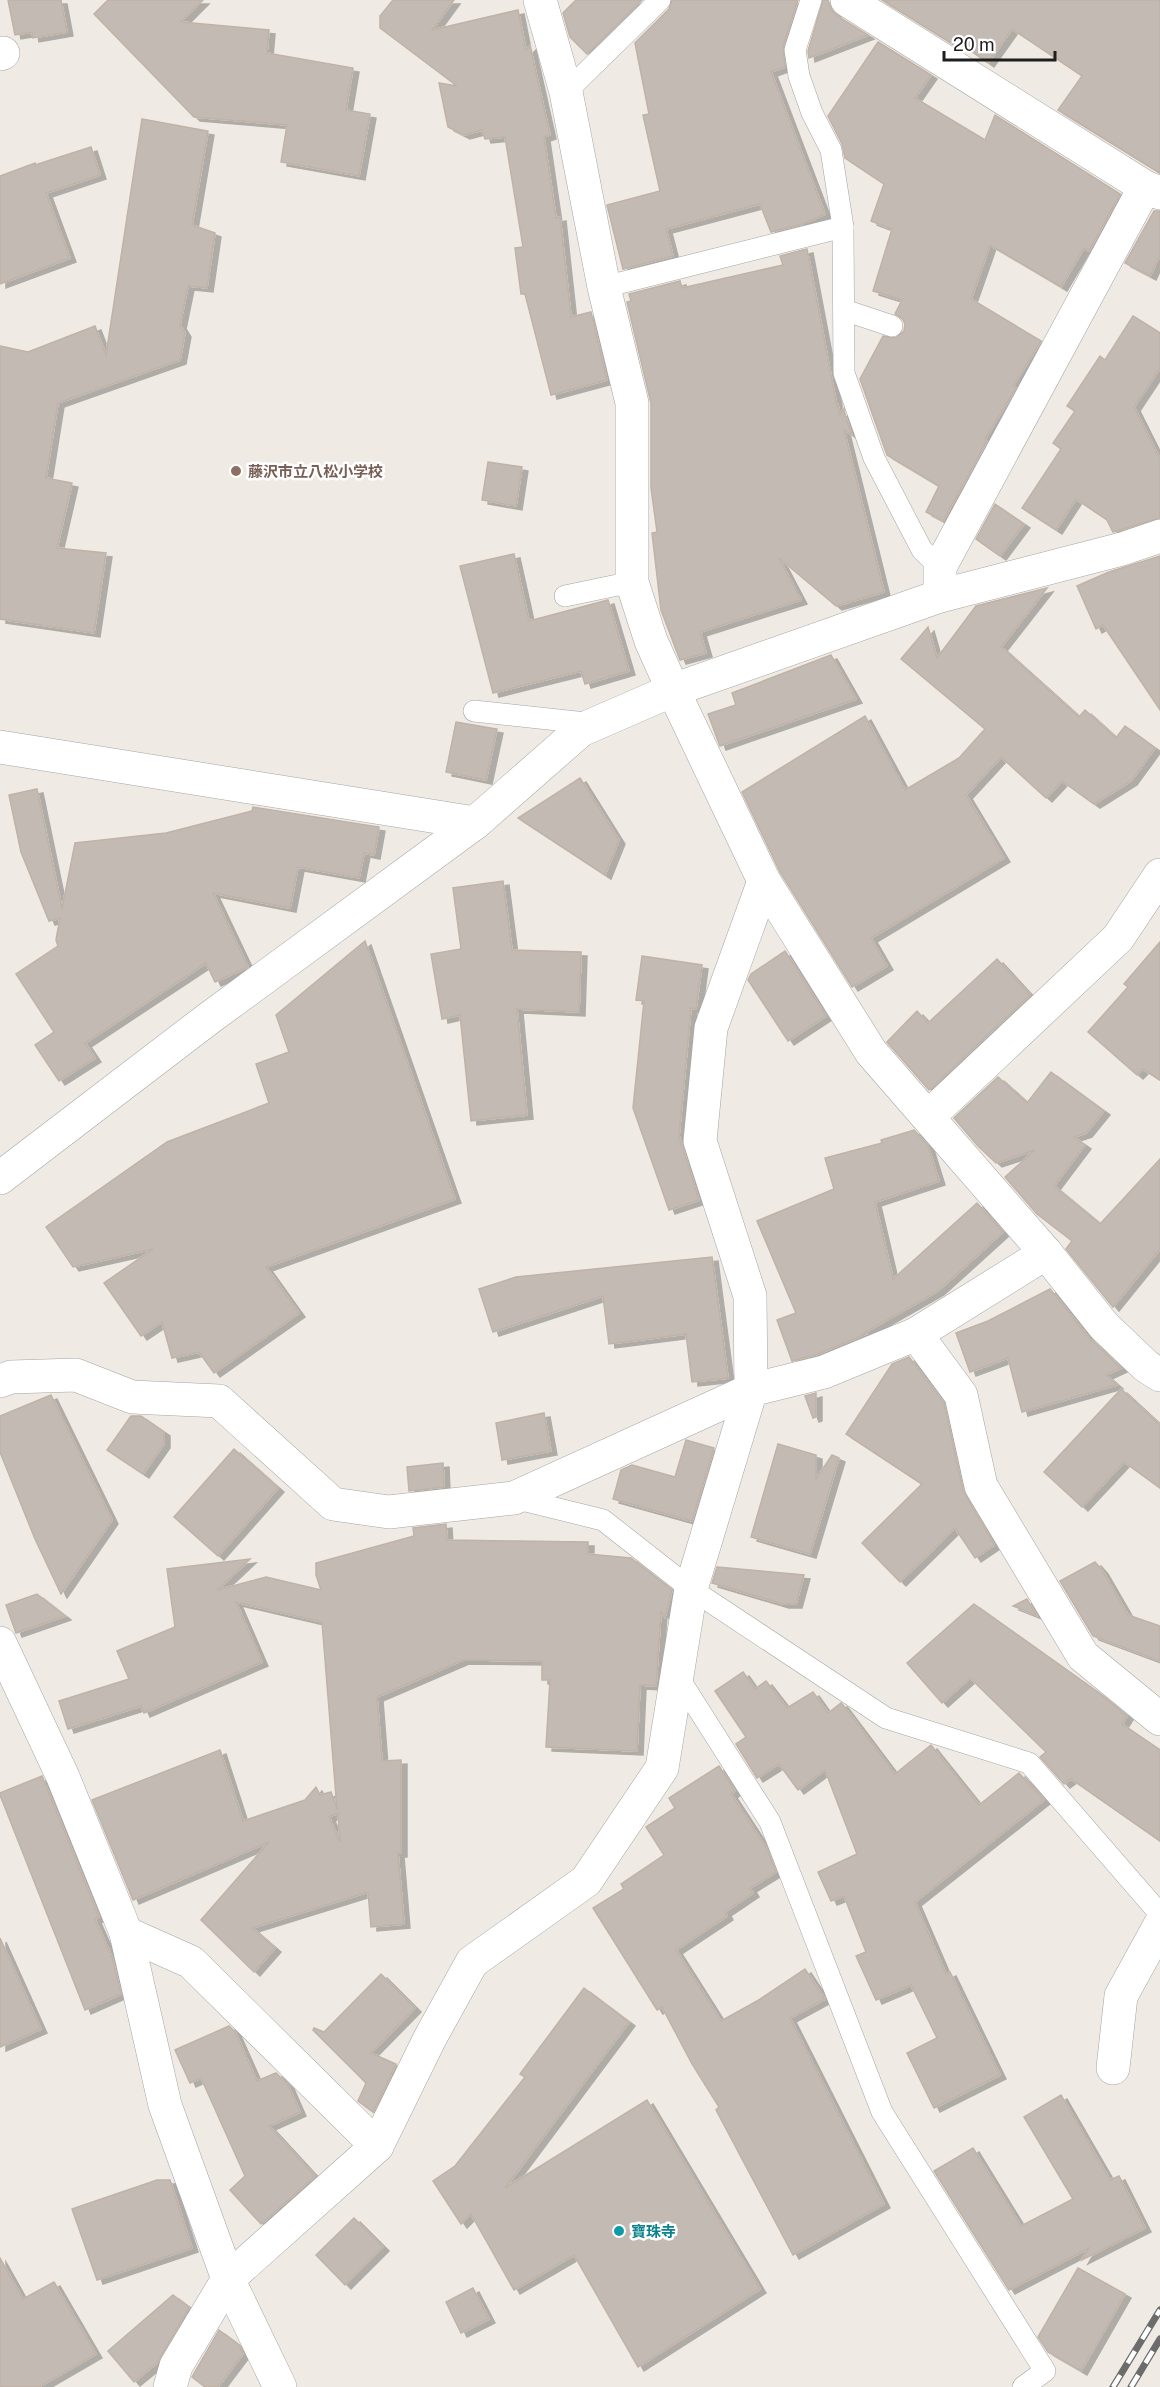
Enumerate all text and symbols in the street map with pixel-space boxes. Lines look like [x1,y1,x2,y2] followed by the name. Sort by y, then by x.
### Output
[944,24,1055,62] scale bar
[953,34,995,55] text: 20 m
[248,463,383,480] place label: 藤沢市立八松小学校
[229,464,243,478] marker: 藤沢市立八松小学校
[631,2223,676,2240] place label: 寶珠寺
[612,2224,626,2238] marker: 寶珠寺

